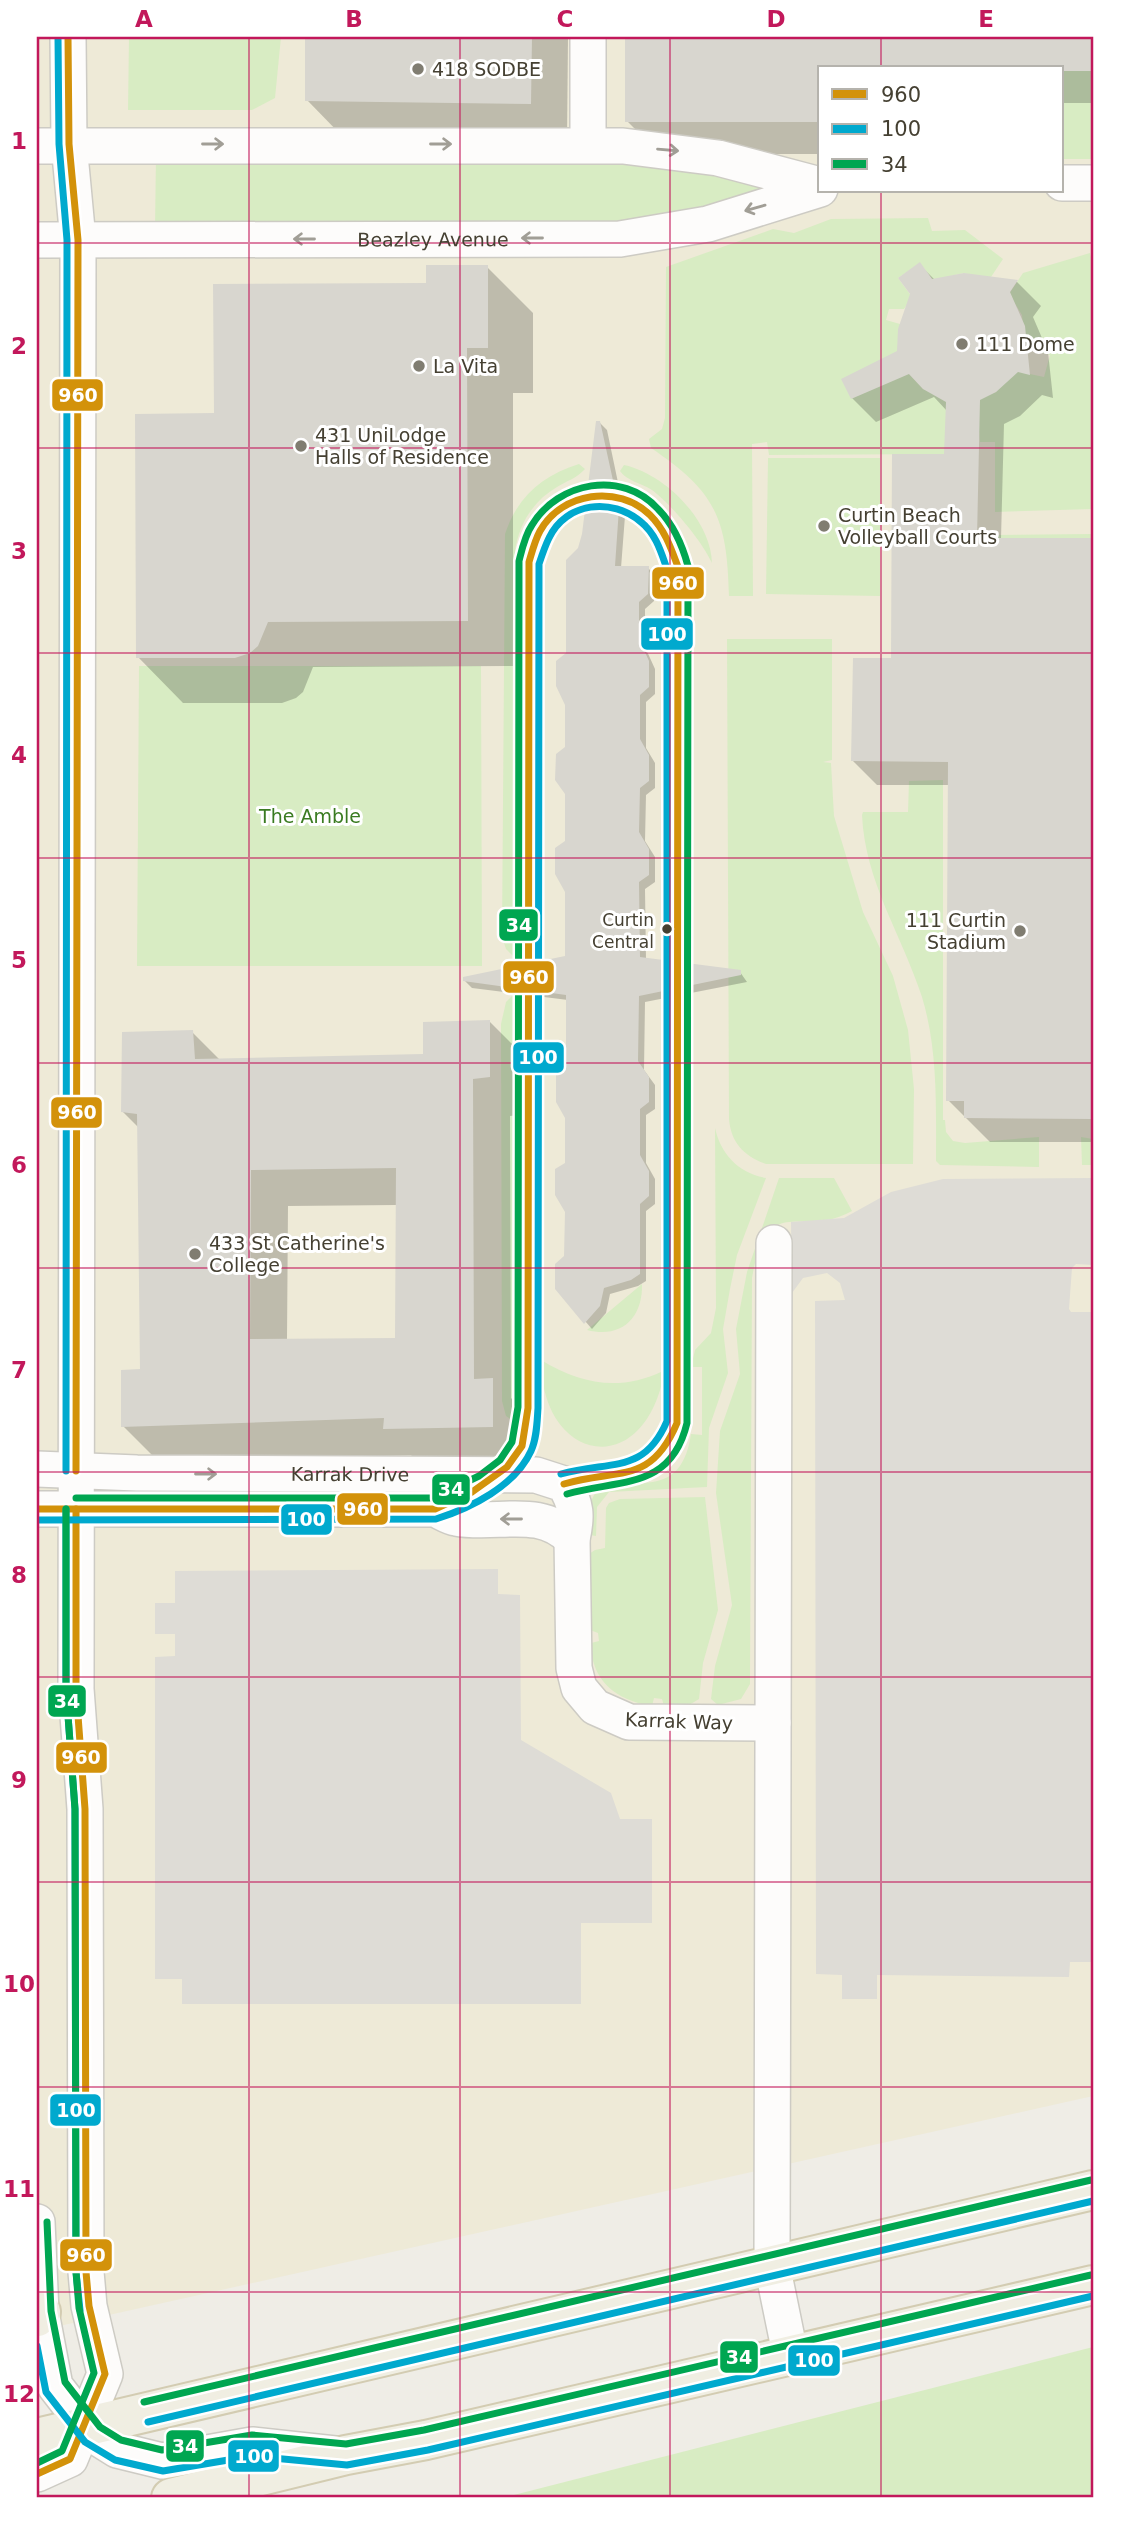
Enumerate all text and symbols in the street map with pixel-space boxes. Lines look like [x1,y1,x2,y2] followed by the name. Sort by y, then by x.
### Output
[135,6,153,32] text: A
[345,6,363,32] text: B
[557,6,573,32] text: C
[766,6,786,32] text: D
[978,6,994,32] text: E
[432,58,541,80] place label: 418 SODBE
[410,61,426,77] marker: 418 SODBE
[818,66,1064,192] legend
[881,83,921,107] text: 960
[881,117,921,141] text: 100
[11,128,27,154] text: 1
[429,137,452,151] one-way arrow
[201,138,224,151] one-way arrow
[656,144,679,157] one-way arrow
[881,153,908,177] text: 34
[744,203,766,216] one-way arrow
[357,228,509,250] street label: Beazley Avenue
[520,231,543,245] one-way arrow
[293,232,316,246] one-way arrow
[11,333,27,359] text: 2
[976,333,1075,355] place label: 111 Dome
[954,336,970,352] marker: 111 Dome
[433,355,498,377] place label: La Vita
[411,358,427,374] marker: La Vita
[51,378,104,412] line badge: 960
[58,384,98,406] text: 960
[315,424,489,468] place label: 431 UniLodge Halls of Residence
[293,438,309,454] marker: 431 UniLodge Halls of Residence
[838,504,997,548] place label: Curtin Beach Volleyball Courts
[816,518,832,534] marker: Curtin Beach Volleyball Courts
[11,538,27,564] text: 3
[651,566,705,600] line badge: 960
[658,572,698,594] text: 960
[640,617,694,651] line badge: 100
[647,623,687,645] text: 100
[11,742,27,768] text: 4
[258,805,361,827] park label: The Amble
[498,908,539,942] line badge: 34
[906,909,1006,953] place label: 111 Curtin Stadium
[592,910,654,952] place label: Curtin Central
[506,914,532,936] text: 34
[660,922,674,936] marker: Curtin Central
[1012,923,1028,939] marker: 111 Curtin Stadium
[11,947,27,973] text: 5
[502,960,555,994] line badge: 960
[509,966,549,988] text: 960
[512,1041,565,1074] line badge: 100
[518,1046,558,1068] text: 100
[50,1096,103,1129] line badge: 960
[57,1101,97,1123] text: 960
[11,1152,27,1178] text: 6
[209,1232,385,1276] place label: 433 St Catherine's College
[187,1246,203,1262] marker: 433 St Catherine's College
[11,1357,27,1383] text: 7
[291,1463,409,1485] street label: Karrak Drive
[194,1467,217,1481] one-way arrow
[431,1473,471,1506] line badge: 34
[438,1478,464,1500] text: 34
[336,1492,389,1526] line badge: 960
[343,1498,383,1520] text: 960
[280,1503,333,1536] line badge: 100
[286,1508,326,1530] text: 100
[499,1512,522,1525] one-way arrow
[11,1562,27,1588] text: 8
[47,1684,87,1718] line badge: 34
[54,1690,80,1712] text: 34
[625,1708,733,1734] street label: Karrak Way
[55,1741,108,1774] line badge: 960
[61,1746,101,1768] text: 960
[11,1767,27,1793] text: 9
[3,1971,35,1997] text: 10
[49,2093,102,2127] line badge: 100
[56,2099,96,2121] text: 100
[3,2176,35,2202] text: 11
[59,2238,113,2272] line badge: 960
[66,2244,106,2266] text: 960
[719,2340,759,2374] line badge: 34
[787,2344,841,2377] line badge: 100
[726,2346,752,2368] text: 34
[794,2349,834,2371] text: 100
[3,2381,35,2407] text: 12
[165,2429,205,2463] line badge: 34
[172,2435,198,2457] text: 34
[227,2439,280,2473] line badge: 100
[234,2445,274,2467] text: 100

